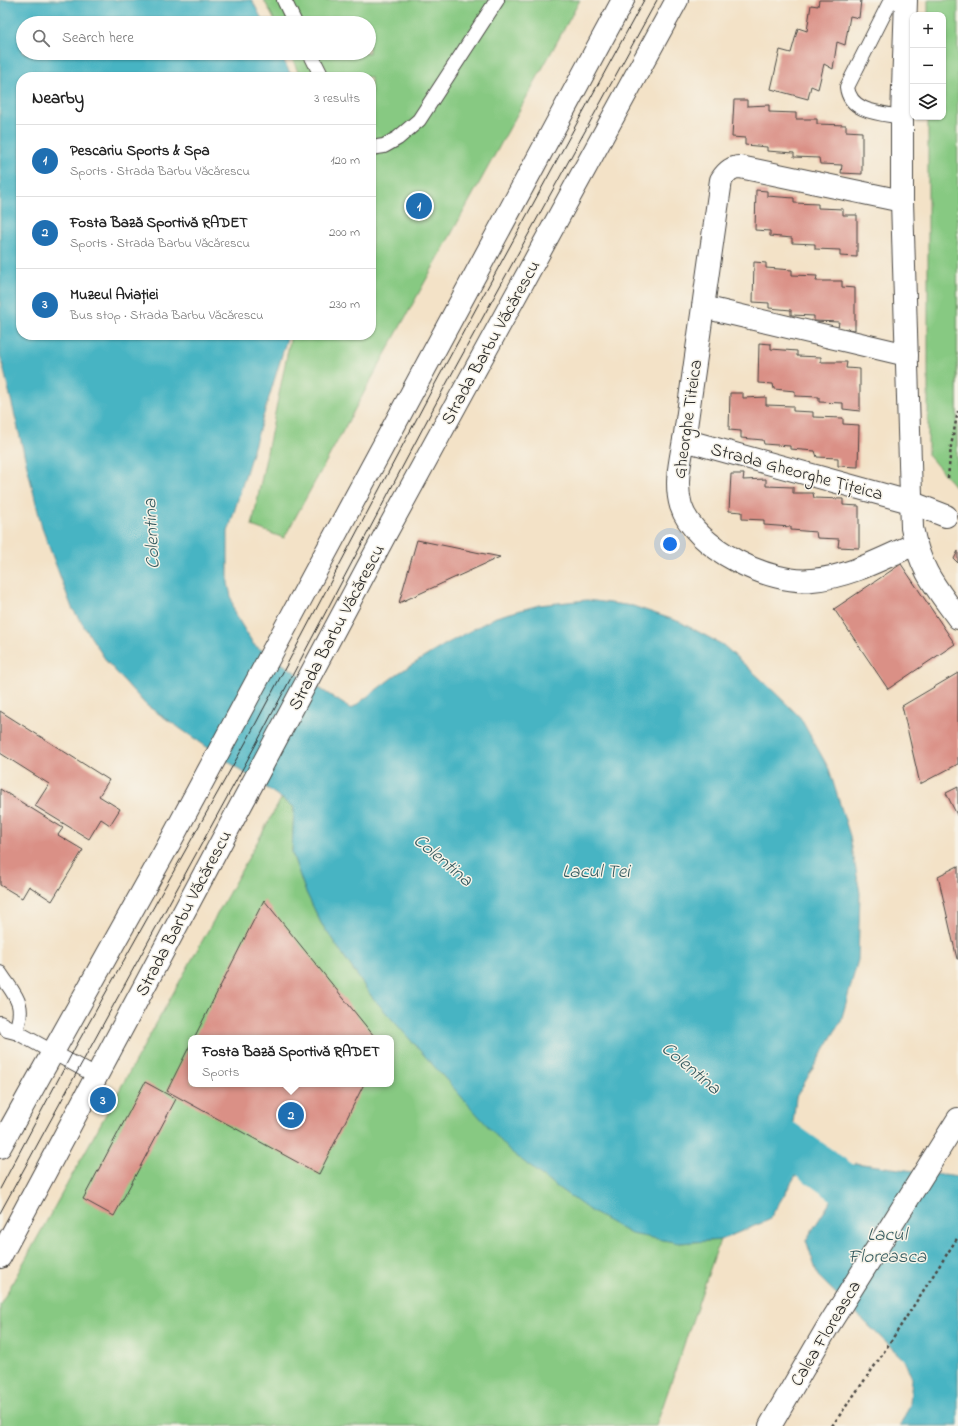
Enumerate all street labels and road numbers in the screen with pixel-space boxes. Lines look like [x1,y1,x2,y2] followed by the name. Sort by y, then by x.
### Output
[436,256,548,430] street label: Strada Barbu Văcărescu
[668,358,711,481] street label: Gheorghe Titeica
[707,437,885,509] street label: Strada Gheorghe Țițeica
[283,540,393,716] street label: Strada Barbu Văcărescu
[130,826,240,1002] street label: Strada Barbu Văcărescu
[785,1276,869,1392] street label: Calea Floreasca

